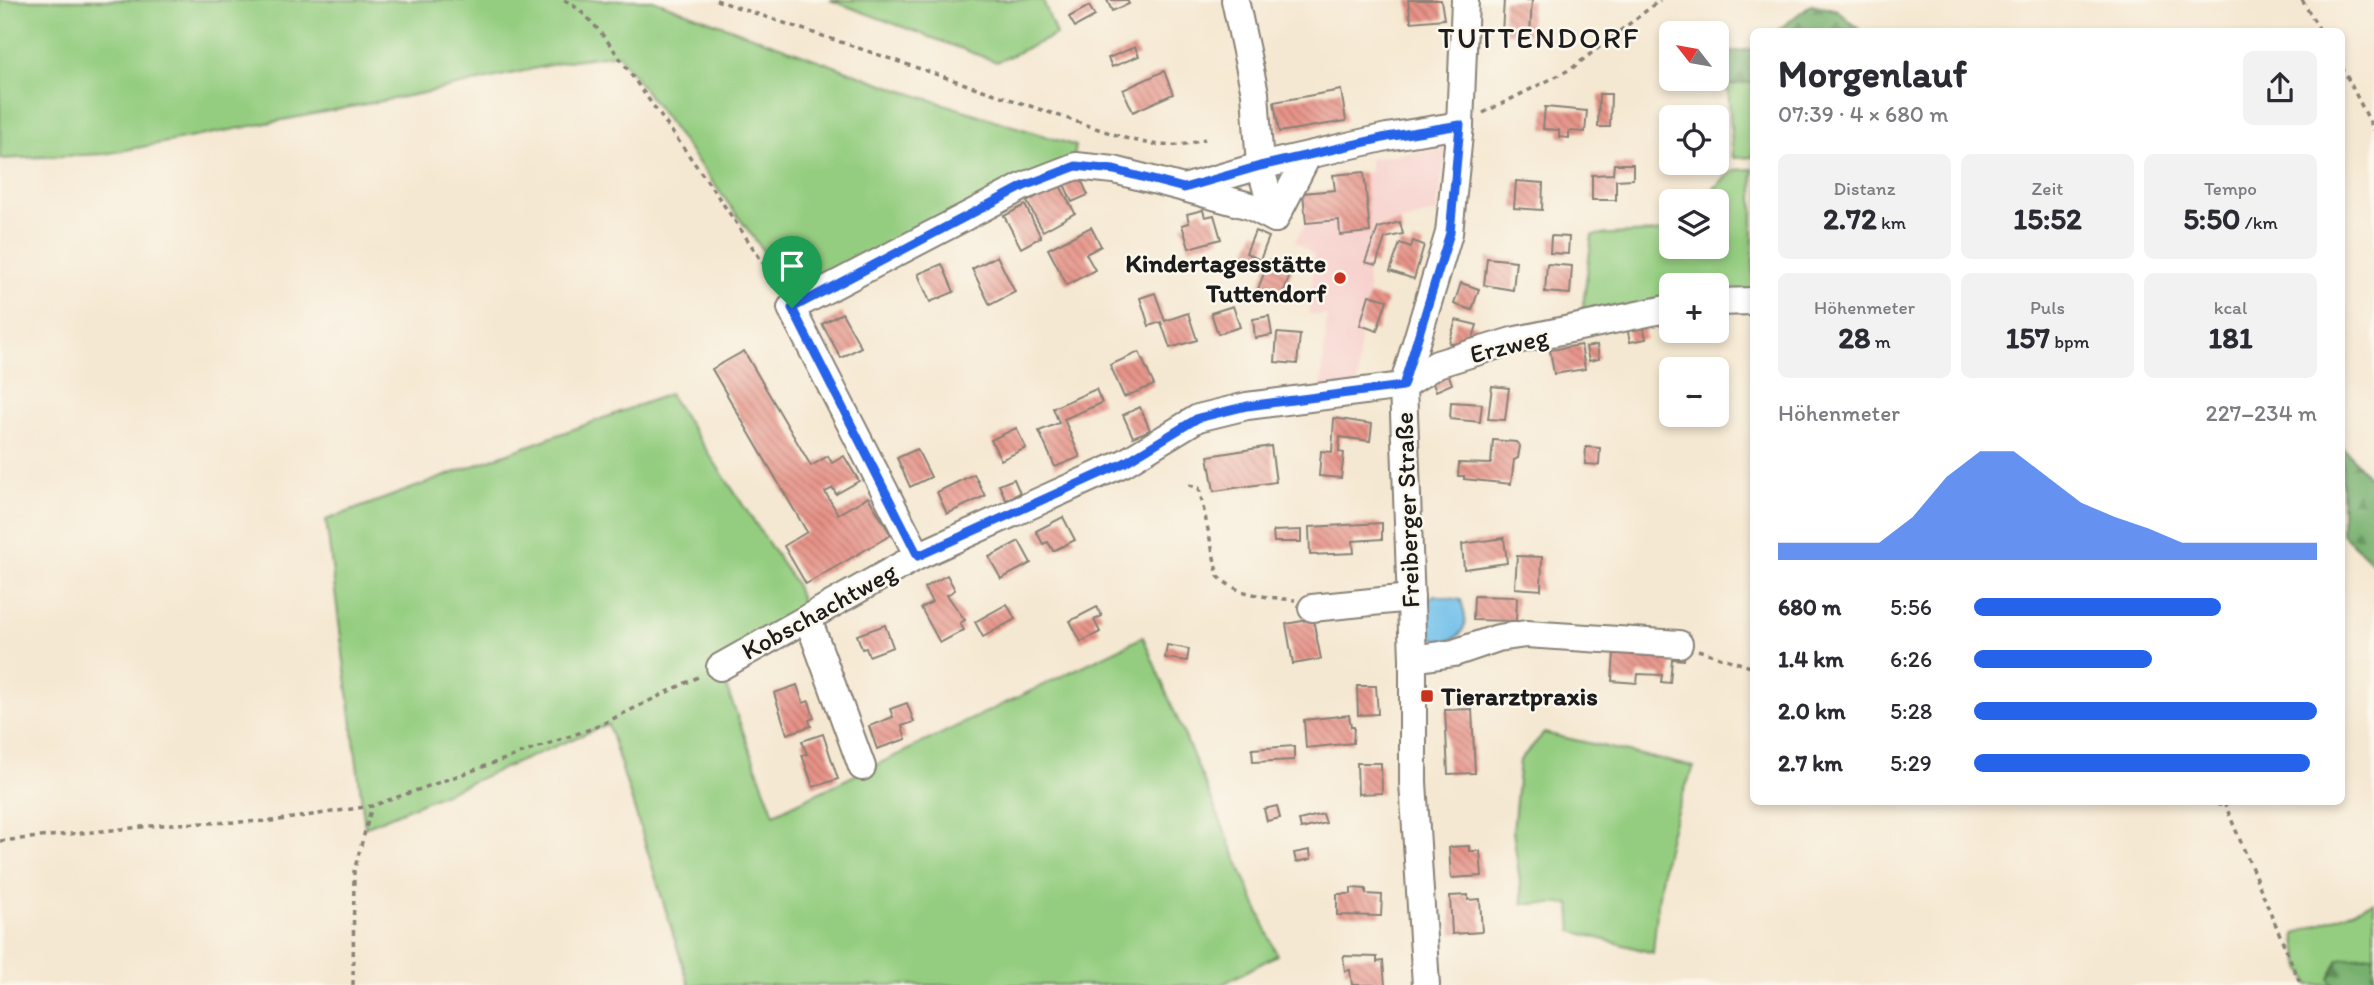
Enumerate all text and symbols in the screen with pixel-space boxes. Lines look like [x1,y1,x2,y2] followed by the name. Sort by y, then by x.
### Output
[1438,19,1640,56] district label: TUTTENDORF
[1659,21,1729,91] north arrow
[1659,21,1729,427] map controls
[1778,51,1967,97] text: Morgenlauf
[2243,51,2317,125] button: share
[1778,100,1949,128] text: 07:39 · 4 × 680 m
[1659,105,1729,175] button: locate
[1834,177,1895,200] text: Distanz
[2032,177,2063,200] text: Zeit
[2204,177,2257,200] text: Tempo
[1659,189,1729,259] button: layers
[1823,200,1877,237] text: 2.72
[2013,200,2082,237] text: 15:52
[2183,200,2240,237] text: 5:50
[1877,211,1906,234] text: km
[2240,211,2278,234] text: /km
[762,236,822,308] pin
[773,247,811,285] icon: arrive
[1125,247,1327,309] place label: Kindertagesstätte Tuttendorf
[1332,270,1348,286] marker: Kindertagesstätte Tuttendorf
[1659,273,1729,343] button: +
[1814,296,1915,319] text: Höhenmeter
[2030,296,2065,319] text: Puls
[2214,296,2247,319] text: kcal
[1838,319,1870,356] text: 28
[2005,319,2050,356] text: 157
[2208,319,2253,356] text: 181
[1466,320,1552,370] street label: Erzweg
[1870,330,1891,353] text: m
[2050,330,2090,353] text: bpm
[1659,357,1729,427] button: −
[1778,399,1900,427] text: Höhenmeter
[2206,399,2317,427] text: 227–234 m
[1388,411,1426,609] street label: Freiberger Straße
[736,555,903,667] street label: Kobschachtweg
[1778,593,1841,621] text: 680 m
[1890,593,1932,621] text: 5:56
[1778,645,1844,673] text: 1.4 km
[1890,645,1932,673] text: 6:26
[1440,680,1598,712] place label: Tierarztpraxis
[1419,688,1435,704] marker: Tierarztpraxis
[1778,697,1846,725] text: 2.0 km
[1890,697,1932,725] text: 5:28
[1778,749,1843,777] text: 2.7 km
[1890,749,1932,777] text: 5:29

